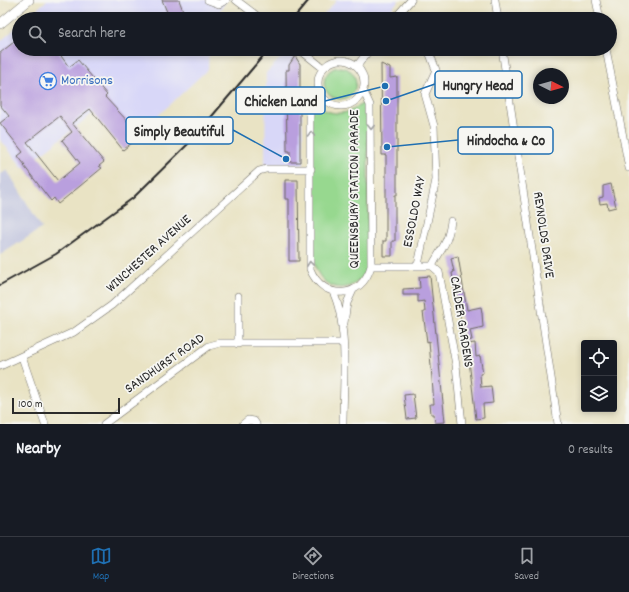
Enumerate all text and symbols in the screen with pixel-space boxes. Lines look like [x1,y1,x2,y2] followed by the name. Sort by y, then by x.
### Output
[12,12,617,56] search box
[26,23,48,45] icon: search
[58,23,126,45] text: Search here
[533,68,569,104] north arrow
[38,71,58,91] supermarket icon: Morrisons
[61,71,113,91] place label: Morrisons
[435,71,522,98] callout: Hungry Head
[442,76,514,98] text: Hungry Head
[236,87,325,114] callout: Chicken Land
[244,92,318,114] text: Chicken Land
[345,109,365,268] street label: QUEENSBURY STATION PARADE
[126,117,233,144] callout: Simply Beautiful
[134,122,225,144] text: Simply Beautiful
[366,124,375,130] one-way arrow
[458,127,553,154] callout: Hindocha & Co
[306,131,315,137] one-way arrow
[467,131,546,153] text: Hindocha & Co
[398,174,432,249] street label: ESSOLDO WAY
[527,191,559,280] street label: REYNOLDS DRIVE
[102,210,197,298] street label: WINCHESTER AVENUE
[306,261,315,267] one-way arrow
[444,275,478,369] street label: CALDER GARDENS
[121,329,209,399] street label: SANDHURST ROAD
[581,340,617,412] map controls
[581,340,617,376] button: locate
[581,376,617,412] button: layers
[12,396,120,415] scale bar
[18,397,42,413] text: 100 m
[16,438,60,462] text: Nearby
[568,441,613,460] text: 0 results
[90,545,112,585] tab: Map
[292,545,334,585] tab: Directions
[514,545,539,585] tab: Saved

